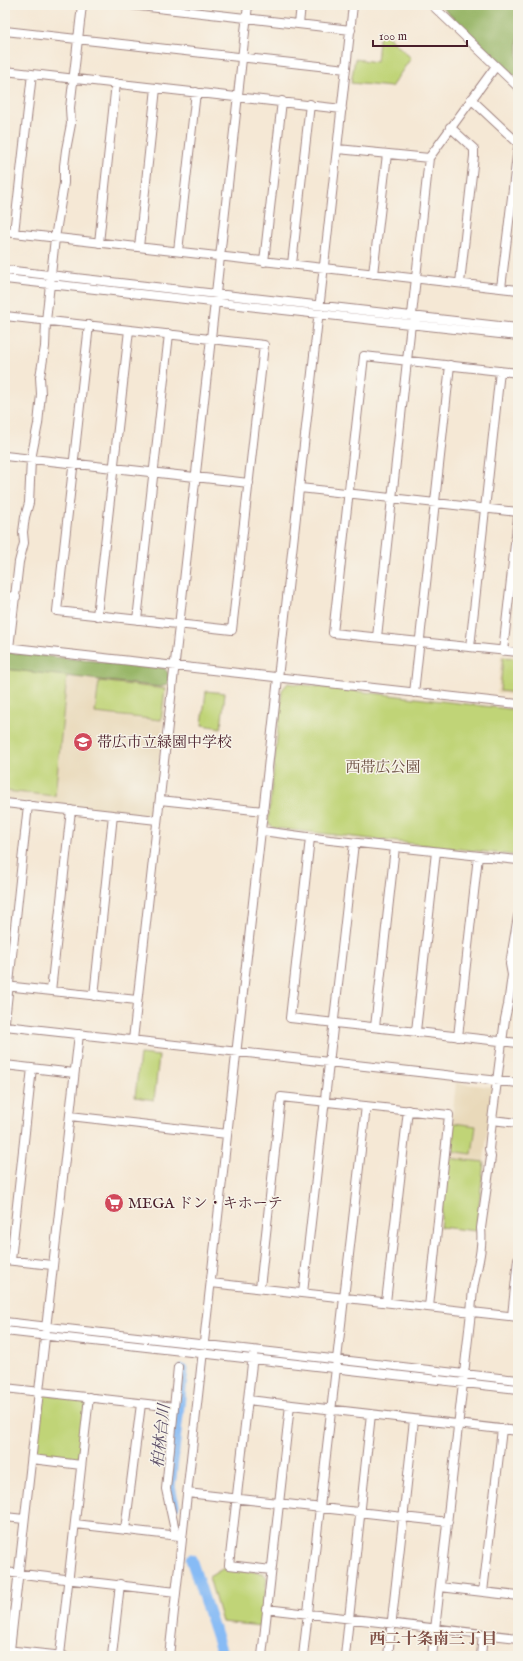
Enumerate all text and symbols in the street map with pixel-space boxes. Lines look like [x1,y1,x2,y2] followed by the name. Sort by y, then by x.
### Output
[373,22,467,48] scale bar
[379,29,407,44] text: 100 m
[72,731,94,753] school or university icon: 帯広市立緑園中学校
[97,733,232,752] place label: 帯広市立緑園中学校
[345,758,421,777] park label: 西帯広公園
[103,1192,125,1214] supermarket icon: MEGA ドン・キホーテ
[128,1194,283,1213] place label: MEGA ドン・キホーテ
[149,1401,175,1469] water label: 柏林台川
[369,1630,497,1650] district label: 西二十条南三丁目

